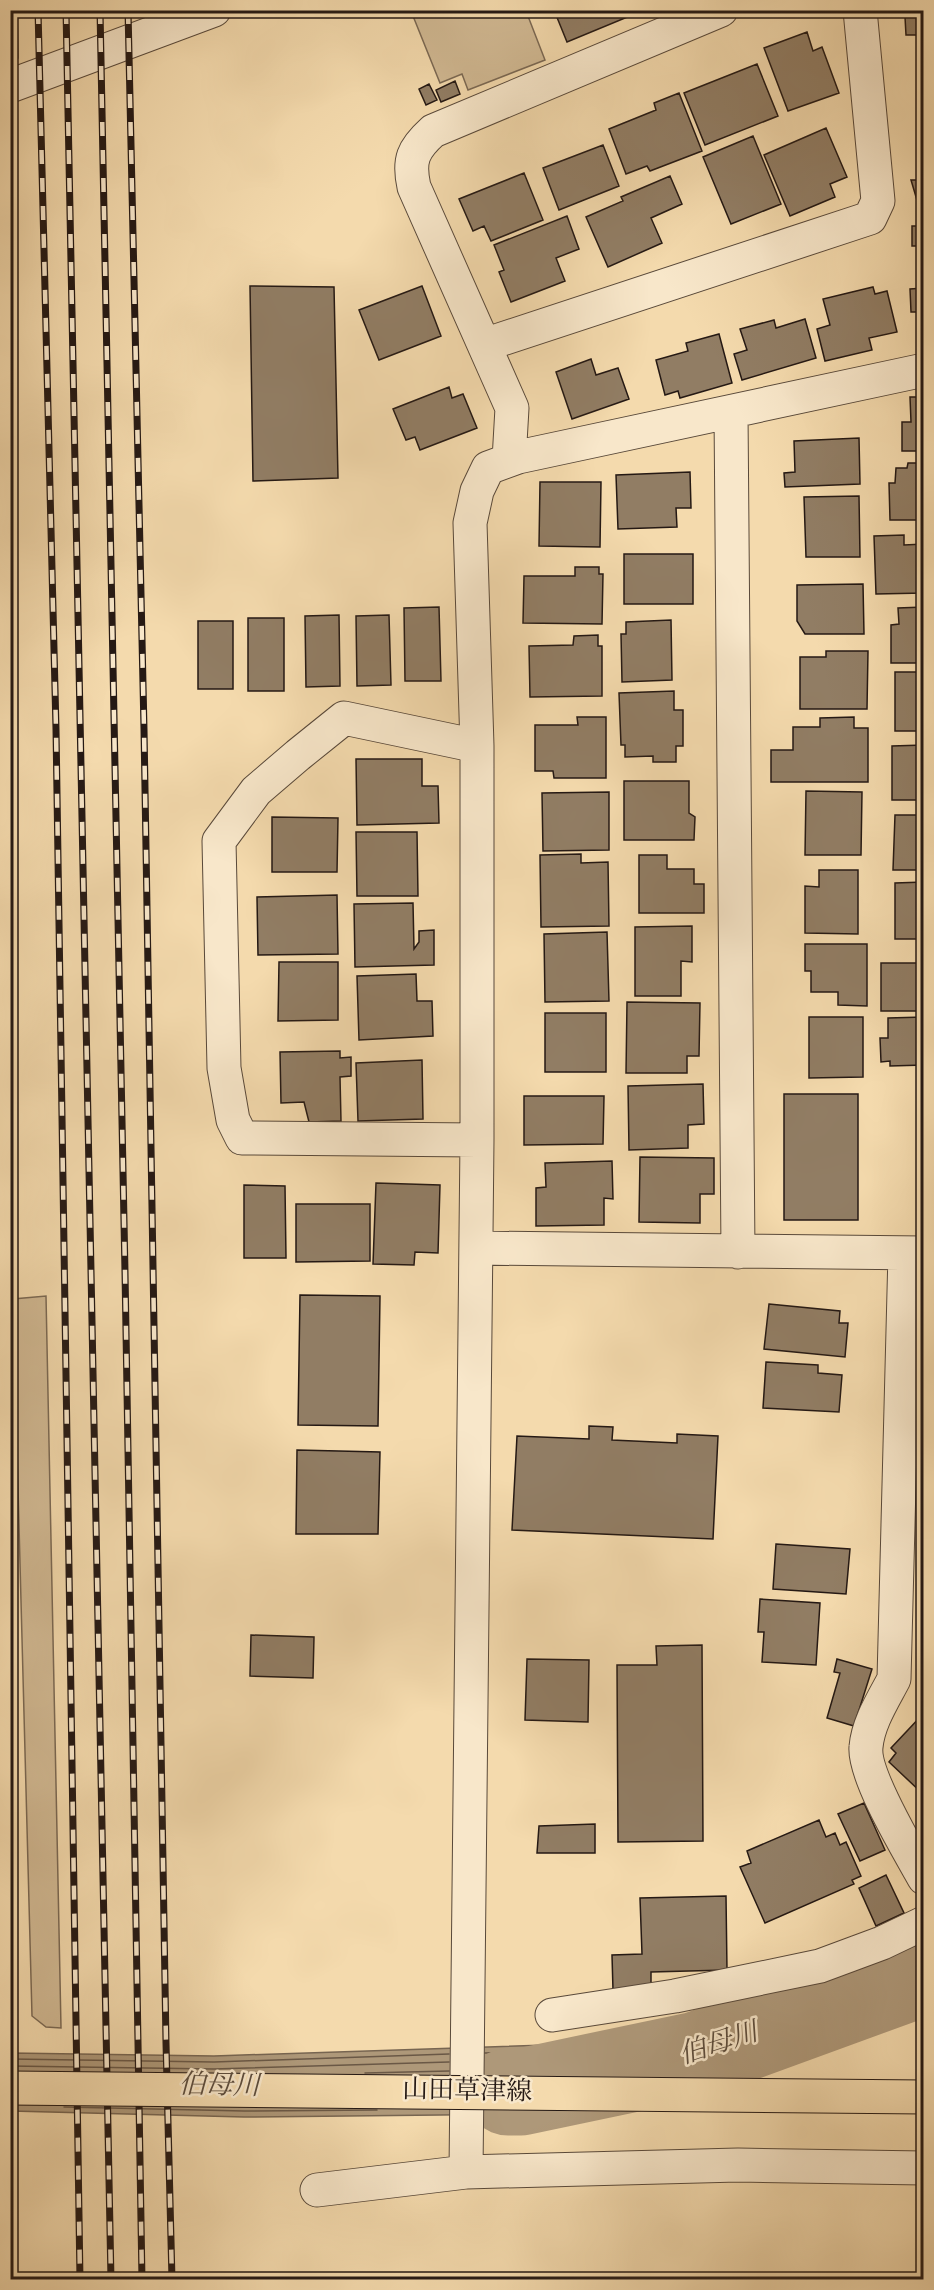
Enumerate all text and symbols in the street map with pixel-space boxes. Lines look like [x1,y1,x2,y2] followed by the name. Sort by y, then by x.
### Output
[674,2013,766,2076] water label: 伯母川
[178,2067,263,2107] water label: 伯母川
[402,2072,532,2112] street label: 山田草津線

